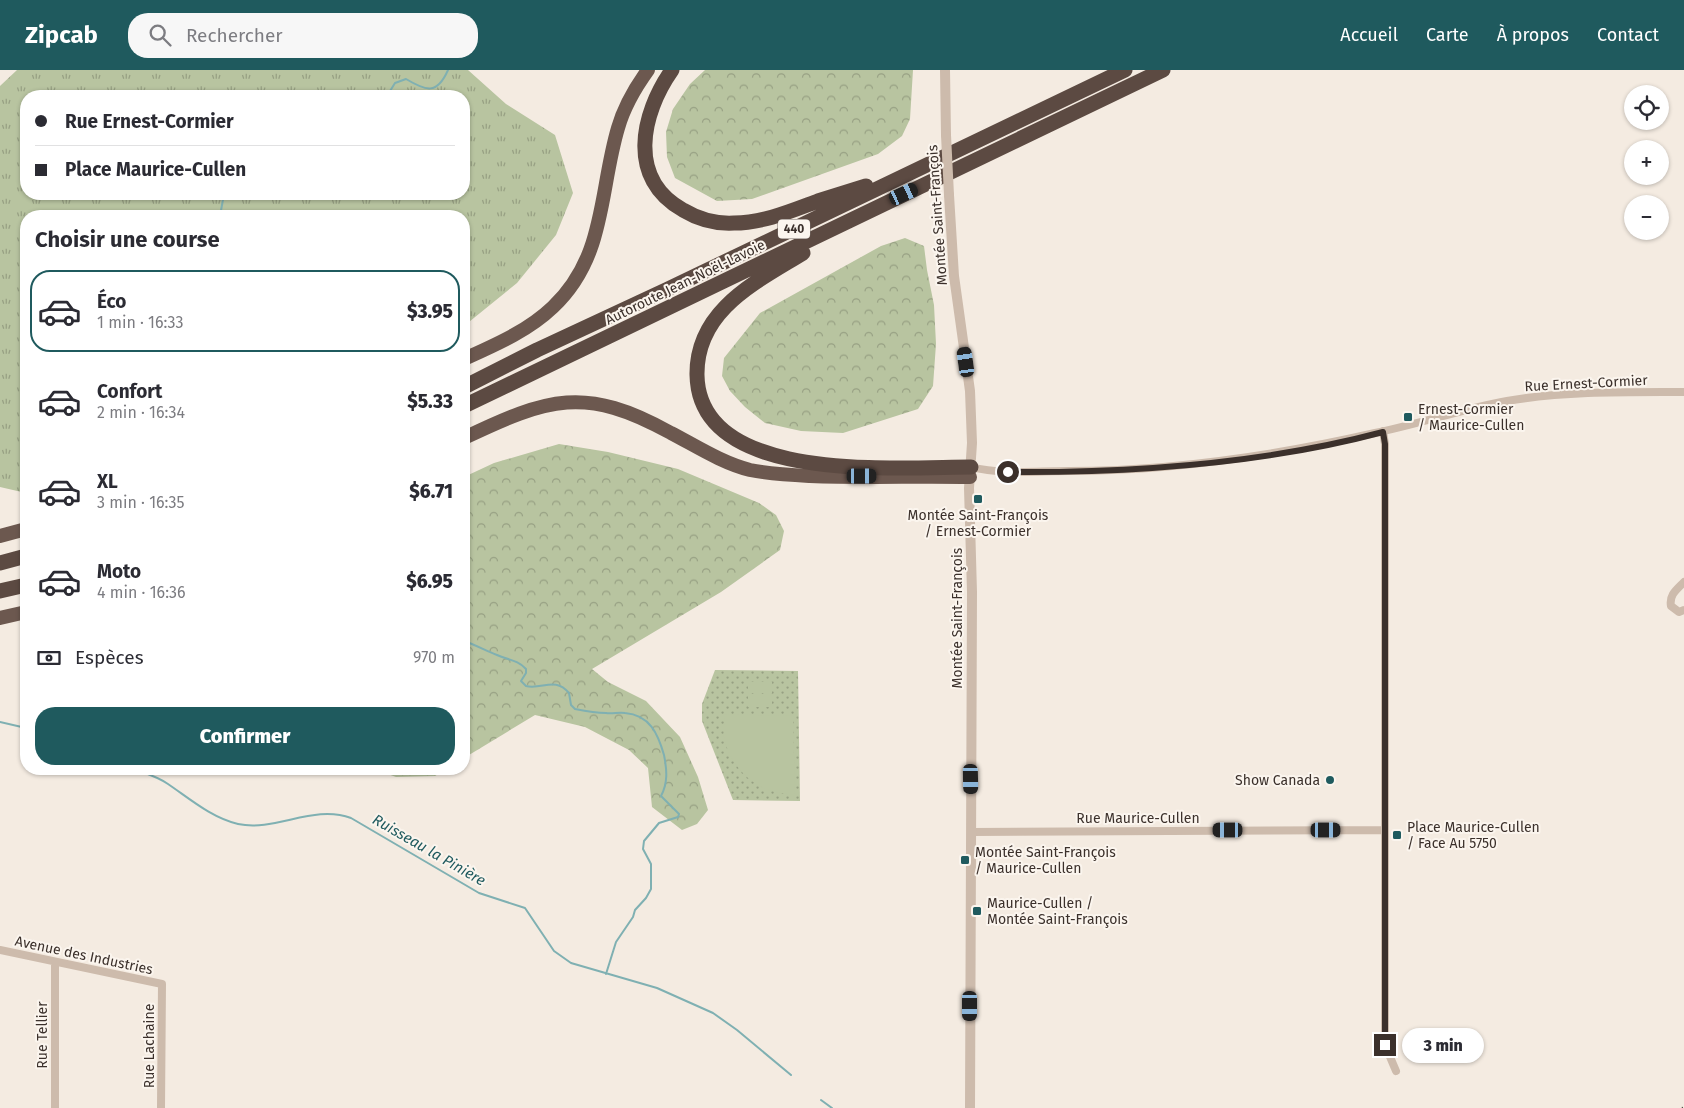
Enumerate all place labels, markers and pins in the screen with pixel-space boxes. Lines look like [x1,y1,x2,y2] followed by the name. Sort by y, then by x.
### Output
[1418,401,1524,434] place label: Ernest-Cormier / Maurice-Cullen
[1402,411,1414,423] marker: Ernest-Cormier / Maurice-Cullen
[972,493,984,505] marker: Montée Saint-François / Ernest-Cormier
[908,507,1049,540] place label: Montée Saint-François / Ernest-Cormier
[1235,772,1320,789] place label: Show Canada
[1324,774,1336,786] marker: Show Canada
[1407,819,1540,852] place label: Place Maurice-Cullen / Face Au 5750
[1391,829,1403,841] marker: Place Maurice-Cullen / Face Au 5750
[975,844,1116,877] place label: Montée Saint-François / Maurice-Cullen
[959,854,971,866] marker: Montée Saint-François / Maurice-Cullen
[987,895,1128,928] place label: Maurice-Cullen / Montée Saint-François
[971,905,983,917] marker: Maurice-Cullen / Montée Saint-François

